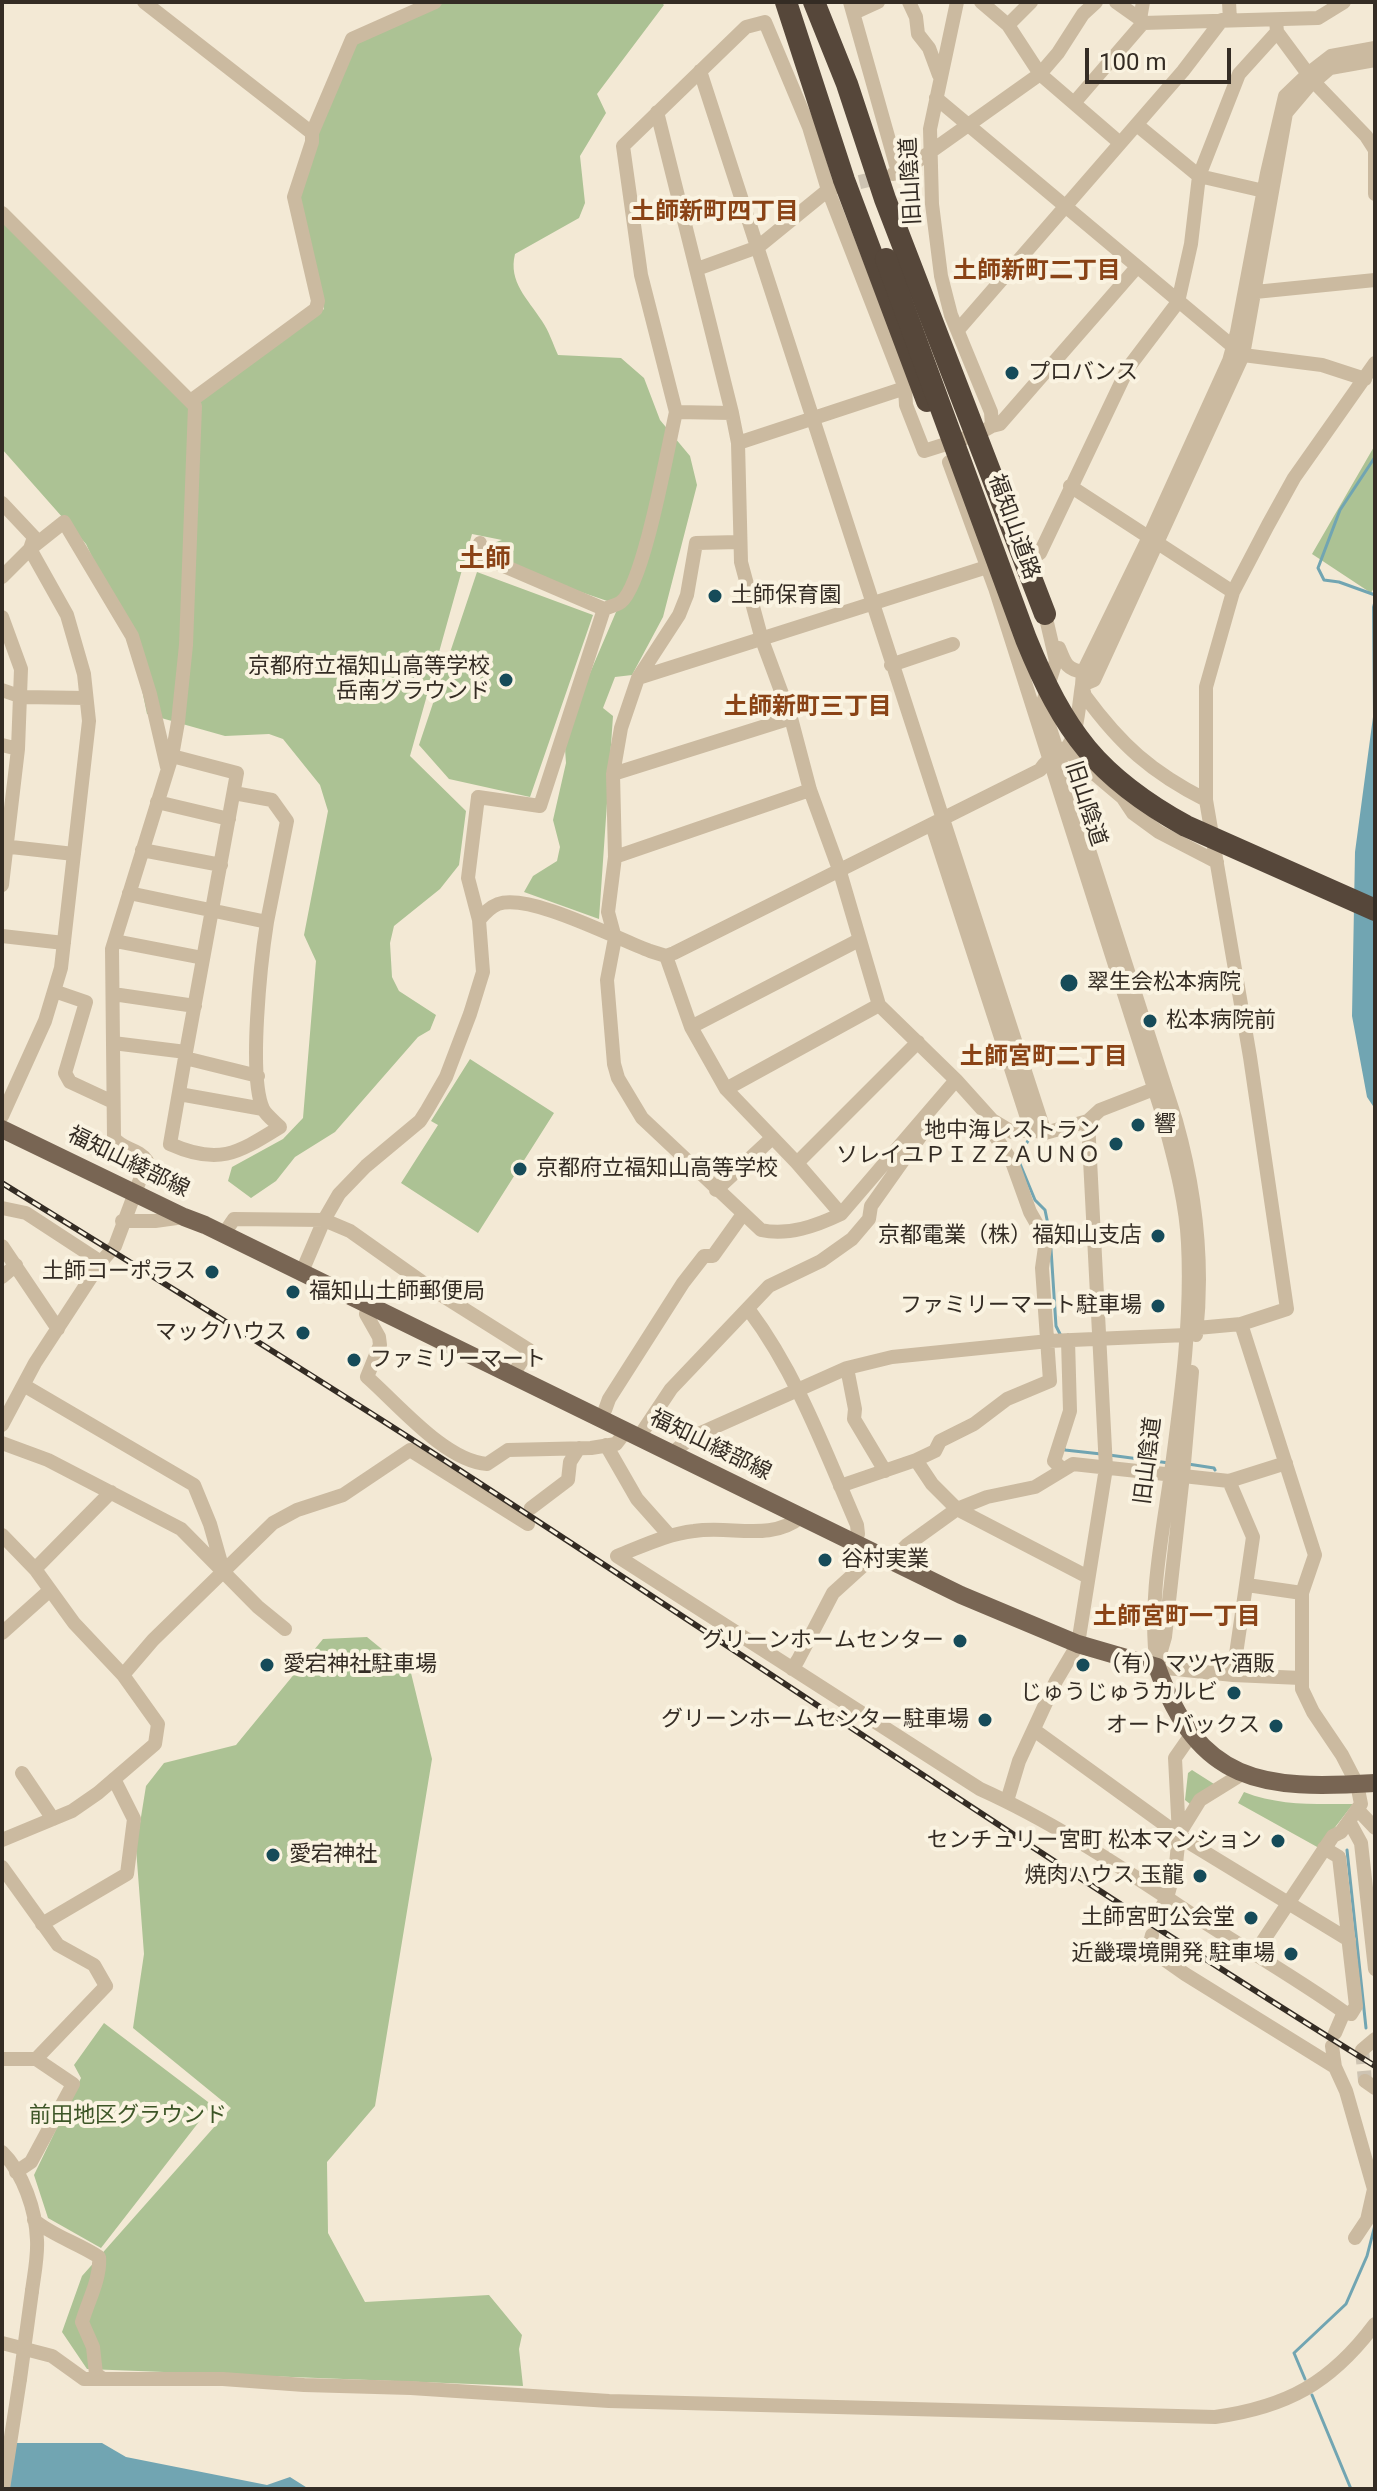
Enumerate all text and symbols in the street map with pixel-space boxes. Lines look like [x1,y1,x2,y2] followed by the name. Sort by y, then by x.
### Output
[1089,32,1235,82] scale bar
[1099,48,1166,76] text: 100 m
[897,136,927,226] street label: 旧山陰道
[631,199,799,227] district label: 土師新町四丁目
[953,258,1121,286] district label: 土師新町二丁目
[1028,360,1138,386] place label: プロバンス
[1003,364,1021,382] marker: プロバンス
[982,471,1044,583] street label: 福知山道路
[459,544,511,576] district label: 土師
[731,583,841,609] place label: 土師保育園
[706,587,724,605] marker: 土師保育園
[248,654,490,706] place label: 京都府立福知山高等学校 岳南グラウンド
[497,671,515,689] marker: 京都府立福知山高等学校 岳南グラウンド
[724,694,892,722] district label: 土師新町三丁目
[1059,758,1111,850] street label: 旧山陰道
[1087,970,1241,996] place label: 翠生会松本病院
[1058,972,1080,994] marker: 翠生会松本病院
[1166,1008,1276,1034] place label: 松本病院前
[1141,1012,1159,1030] marker: 松本病院前
[960,1044,1128,1072] district label: 土師宮町二丁目
[1154,1112,1176,1138] place label: 響
[1129,1116,1147,1134] marker: 響
[836,1118,1100,1170] place label: 地中海レストラン ソレイユＰＩＺＺＡＵＮＯ
[63,1122,193,1204] street label: 福知山綾部線
[1107,1135,1125,1153] marker: 地中海レストラン ソレイユＰＩＺＺＡＵＮＯ
[536,1156,778,1182] place label: 京都府立福知山高等学校
[511,1160,529,1178] marker: 京都府立福知山高等学校
[878,1223,1142,1249] place label: 京都電業（株）福知山支店
[1149,1227,1167,1245] marker: 京都電業（株）福知山支店
[42,1259,196,1285] place label: 土師コーポラス
[203,1263,221,1281] marker: 土師コーポラス
[309,1279,485,1305] place label: 福知山土師郵便局
[284,1283,302,1301] marker: 福知山土師郵便局
[900,1293,1142,1319] place label: ファミリーマート駐車場
[1149,1297,1167,1315] marker: ファミリーマート駐車場
[155,1320,287,1346] place label: マックハウス
[294,1324,312,1342] marker: マックハウス
[370,1347,546,1373] place label: ファミリーマート
[345,1351,363,1369] marker: ファミリーマート
[645,1405,775,1487] street label: 福知山綾部線
[1131,1416,1167,1506] street label: 旧山陰道
[841,1547,929,1573] place label: 谷村実業
[816,1551,834,1569] marker: 谷村実業
[1093,1604,1261,1632] district label: 土師宮町一丁目
[702,1628,944,1654] place label: グリーンホームセンター
[951,1632,969,1650] marker: グリーンホームセンター
[283,1652,437,1678] place label: 愛宕神社駐車場
[1099,1652,1275,1678] place label: （有）マツヤ酒販
[258,1656,276,1674] marker: 愛宕神社駐車場
[1074,1656,1092,1674] marker: （有）マツヤ酒販
[1020,1680,1218,1706] place label: じゅうじゅうカルビ
[1225,1684,1243,1702] marker: じゅうじゅうカルビ
[661,1707,969,1733] place label: グリーンホームセンター駐車場
[976,1711,994,1729] marker: グリーンホームセンター駐車場
[1106,1713,1260,1739] place label: オートバックス
[1267,1717,1285,1735] marker: オートバックス
[927,1828,1262,1854] place label: センチュリー宮町 松本マンション
[1269,1832,1287,1850] marker: センチュリー宮町 松本マンション
[289,1842,377,1868] place label: 愛宕神社
[264,1846,282,1864] marker: 愛宕神社
[1025,1863,1184,1889] place label: 焼肉ハウス 玉龍
[1191,1867,1209,1885] marker: 焼肉ハウス 玉龍
[1081,1905,1235,1931] place label: 土師宮町公会堂
[1242,1909,1260,1927] marker: 土師宮町公会堂
[1072,1941,1275,1967] place label: 近畿環境開発 駐車場
[1282,1945,1300,1963] marker: 近畿環境開発 駐車場
[29,2103,227,2129] park label: 前田地区グラウンド

